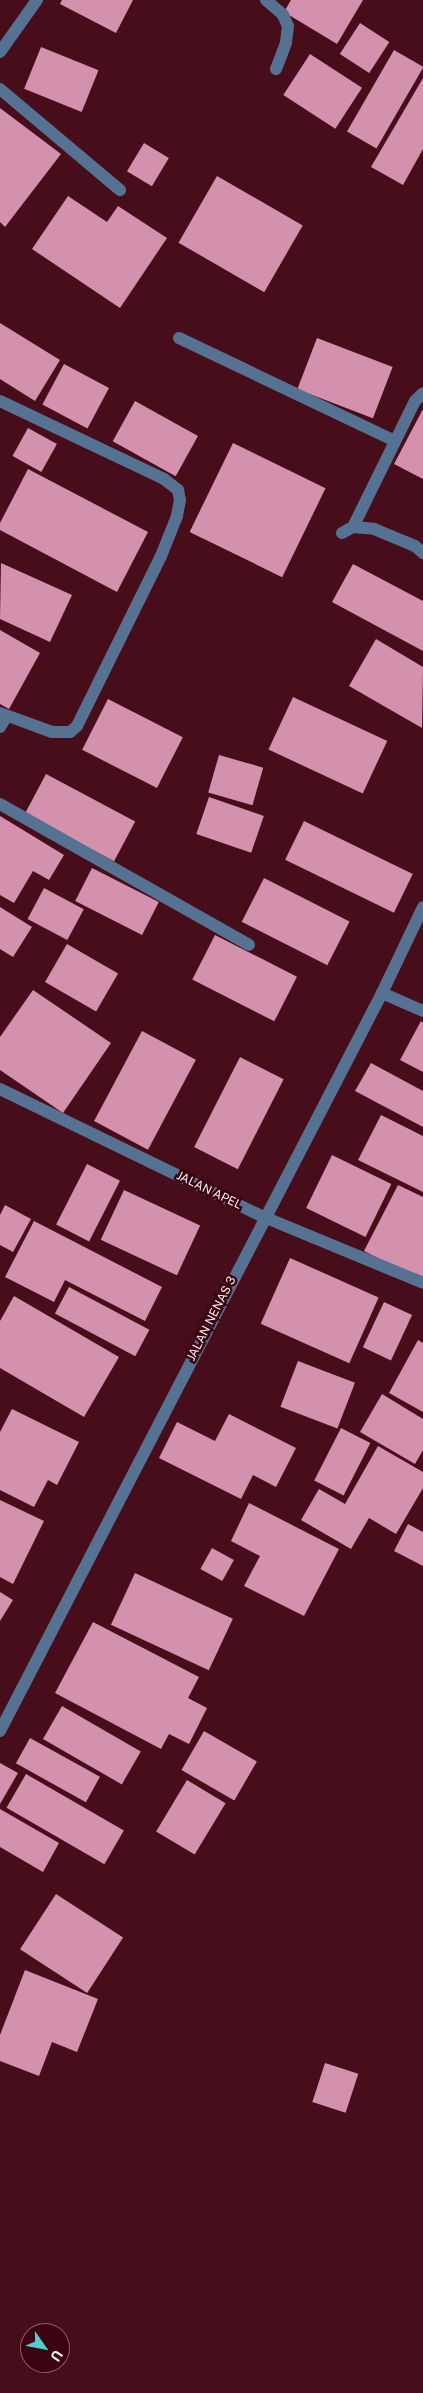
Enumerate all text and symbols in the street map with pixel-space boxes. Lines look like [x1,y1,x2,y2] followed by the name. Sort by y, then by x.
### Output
[174,1169,244,1213] street label: JALAN APEL
[185,1274,239,1364] street label: JALAN NENAS 3
[20,2323,70,2373] north arrow
[47,2347,66,2364] text: U

